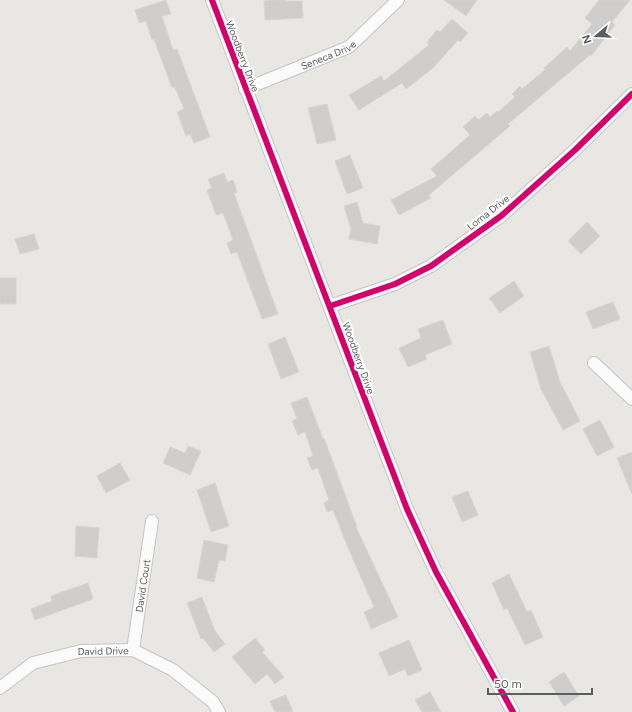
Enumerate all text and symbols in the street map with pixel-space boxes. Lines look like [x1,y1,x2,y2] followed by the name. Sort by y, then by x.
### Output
[576,16,616,56] north arrow
[223,19,262,94] street label: Woodberry Drive
[579,33,595,45] text: N
[299,37,359,73] street label: Seneca Drive
[464,191,513,233] street label: Lorna Drive
[339,320,378,396] street label: Woodberry Drive
[133,558,153,613] street label: David Court
[78,644,129,658] street label: David Drive
[488,670,592,696] scale bar
[494,677,522,691] text: 50 m

